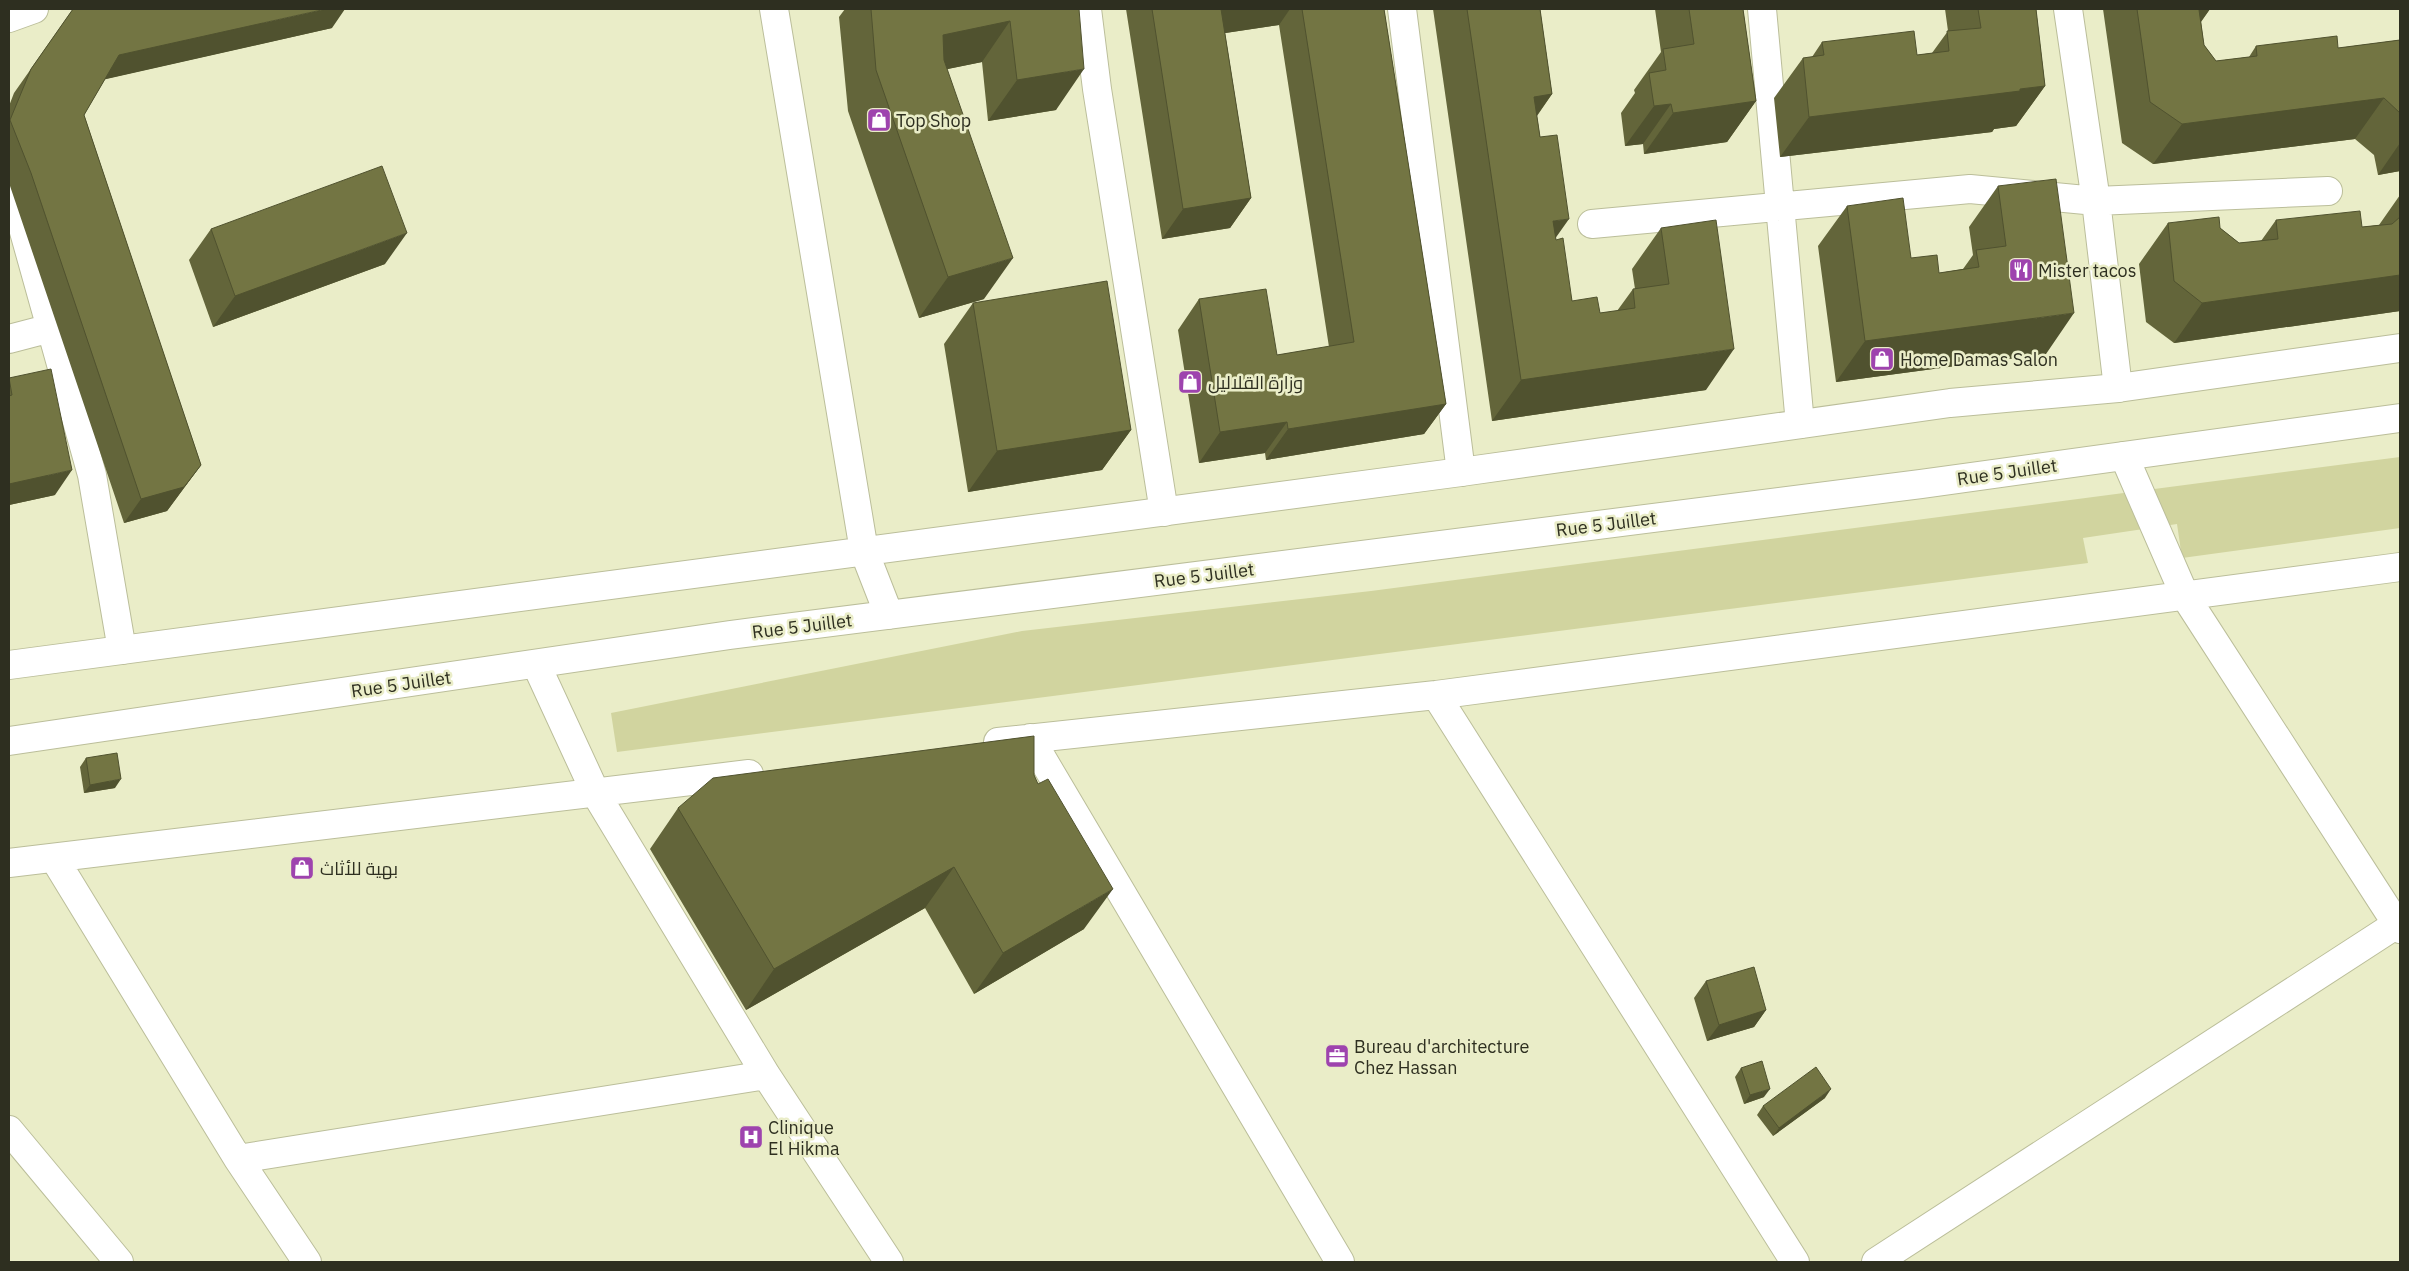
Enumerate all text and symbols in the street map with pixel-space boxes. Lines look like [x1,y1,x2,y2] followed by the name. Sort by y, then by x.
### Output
[866,107,892,133] shop icon: Top Shop
[896,109,971,132] place label: Top Shop
[2008,257,2034,283] restaurant icon: Mister tacos
[2038,259,2136,282] place label: Mister tacos
[1869,346,1895,372] shop icon: Home Damas Salon
[1900,348,2058,371] place label: Home Damas Salon
[1177,369,1203,395] shop icon: وزارة القلاليل
[1208,371,1303,394] place label: وزارة القلاليل
[1956,454,2058,490] street label: Rue 5 Juillet
[1555,506,1657,542] street label: Rue 5 Juillet
[1153,557,1255,593] street label: Rue 5 Juillet
[751,608,853,644] street label: Rue 5 Juillet
[350,666,452,702] street label: Rue 5 Juillet
[289,855,315,881] shop icon: بهية للأثاث
[320,857,398,880] place label: بهية للأثاث
[1354,1035,1529,1079] place label: Bureau d'architecture Chez Hassan
[1324,1043,1350,1069] office icon: Bureau d'architecture Chez Hassan
[768,1116,840,1160] place label: Clinique El Hikma
[738,1124,764,1150] hospital icon: Clinique El Hikma

